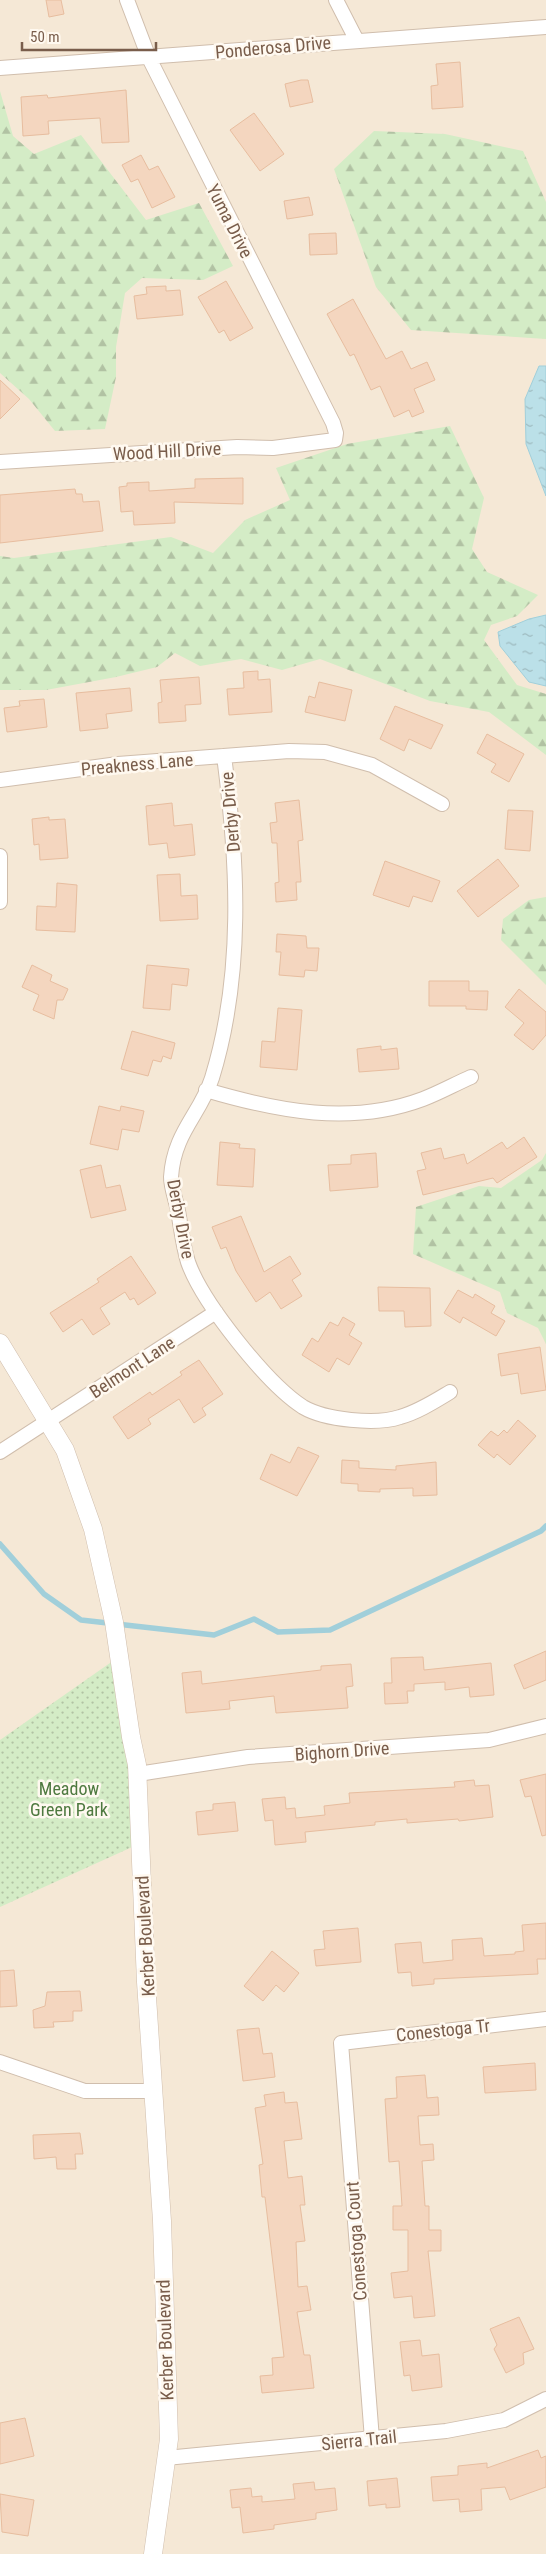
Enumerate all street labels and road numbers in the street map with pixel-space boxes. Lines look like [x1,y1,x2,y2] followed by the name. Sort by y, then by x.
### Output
[214,31,332,63] street label: Ponderosa Drive
[202,181,258,261] street label: Yuma Drive
[112,438,222,464] street label: Wood Hill Drive
[80,749,194,779] street label: Preakness Lane
[216,771,244,853] street label: Derby Drive
[163,1177,199,1261] street label: Derby Drive
[85,1332,179,1402] street label: Belmont Lane
[294,1737,390,1765] street label: Bighorn Drive
[131,1875,159,1997] street label: Kerber Boulevard
[395,2015,491,2045] street label: Conestoga Tr
[341,2181,371,2301] street label: Conestoga Court
[152,2279,178,2401] street label: Kerber Boulevard
[320,2426,398,2454] street label: Sierra Trail

